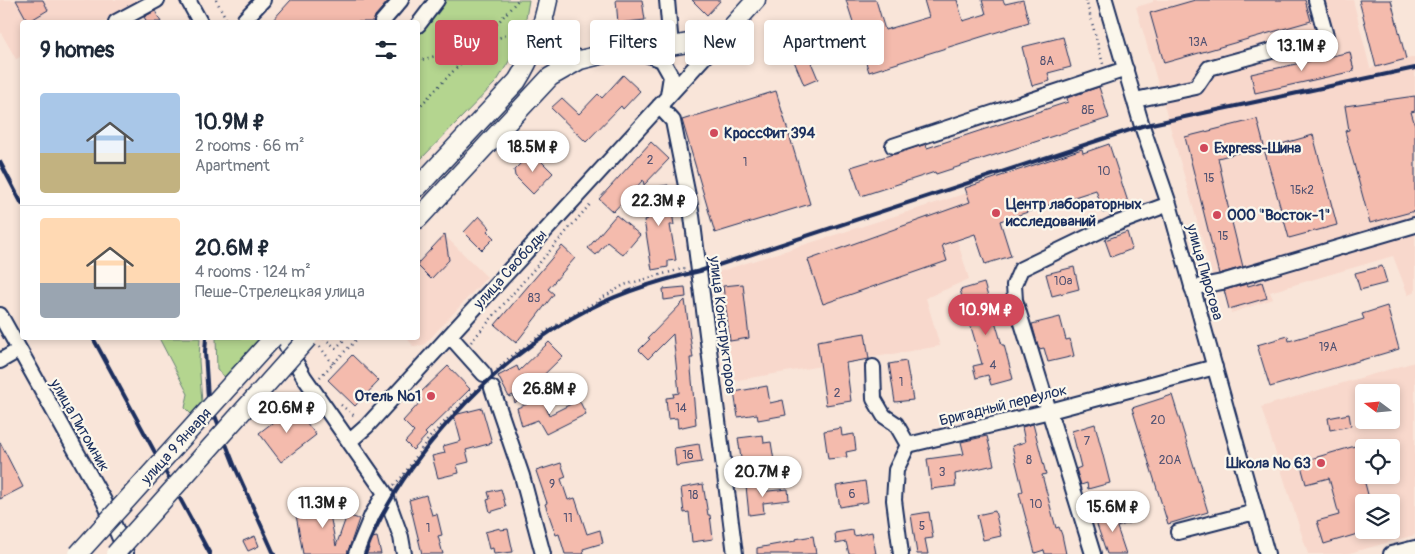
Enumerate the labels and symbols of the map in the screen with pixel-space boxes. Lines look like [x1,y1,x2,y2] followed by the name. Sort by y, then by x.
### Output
[1256,30,1348,72] pin: 13.1M ₽
[1188,35,1208,50] house number: 13А
[1040,54,1054,69] house number: 8А
[1081,103,1095,118] house number: 8Б
[724,124,816,143] place label: КроссФит 394
[708,127,720,139] marker: КроссФит 394
[487,130,579,173] pin: 18.5M ₽
[1214,139,1301,158] place label: Express-Шина
[1198,142,1210,154] marker: Express-Шина
[647,153,654,168] house number: 2
[743,155,747,170] house number: 1
[1098,164,1110,179] house number: 10
[1203,171,1215,186] house number: 15
[1290,183,1314,198] house number: 15к2
[613,184,705,227] pin: 22.3M ₽
[1005,195,1142,231] place label: Центр лабораторных исследований
[1227,206,1330,225] place label: ООО "Восток-1"
[990,207,1002,219] marker: Центр лабораторных исследований
[1211,209,1223,221] marker: ООО "Восток-1"
[1181,221,1227,322] street label: улица Пирогова
[469,226,551,314] street label: улица Свободы
[1217,229,1229,244] house number: 15
[704,254,740,395] street label: улица Конструкторов
[1054,274,1073,289] house number: 10а
[528,291,541,306] house number: 83
[940,294,1032,336] pin: 10.9M ₽
[1319,340,1338,355] house number: 19А
[990,358,997,373] house number: 4
[504,372,596,415] pin: 26.8M ₽
[45,375,114,475] street label: улица Питомник
[899,375,903,390] house number: 1
[937,380,1069,431] street label: Бригадный переулок
[1355,384,1400,429] north arrow
[834,386,841,401] house number: 2
[354,387,421,406] place label: Отель №1
[425,390,437,402] marker: Отель №1
[241,392,333,434] pin: 20.6M ₽
[675,401,687,416] house number: 14
[136,404,216,489] street label: улица 9 Января
[1151,413,1165,428] house number: 20
[1084,434,1091,449] house number: 7
[682,448,694,463] house number: 16
[1026,453,1032,468] house number: 8
[1159,453,1182,468] house number: 20А
[1225,454,1311,473] place label: Школа № 63
[717,456,809,498] pin: 20.7M ₽
[1315,457,1327,469] marker: Школа № 63
[939,465,946,480] house number: 3
[549,477,555,492] house number: 9
[277,486,369,529] pin: 11.3M ₽
[849,487,856,502] house number: 6
[688,488,698,503] house number: 18
[1067,490,1159,533] pin: 15.6M ₽
[1030,497,1042,512] house number: 10
[563,511,573,526] house number: 11
[919,519,925,534] house number: 5
[426,521,430,536] house number: 1

